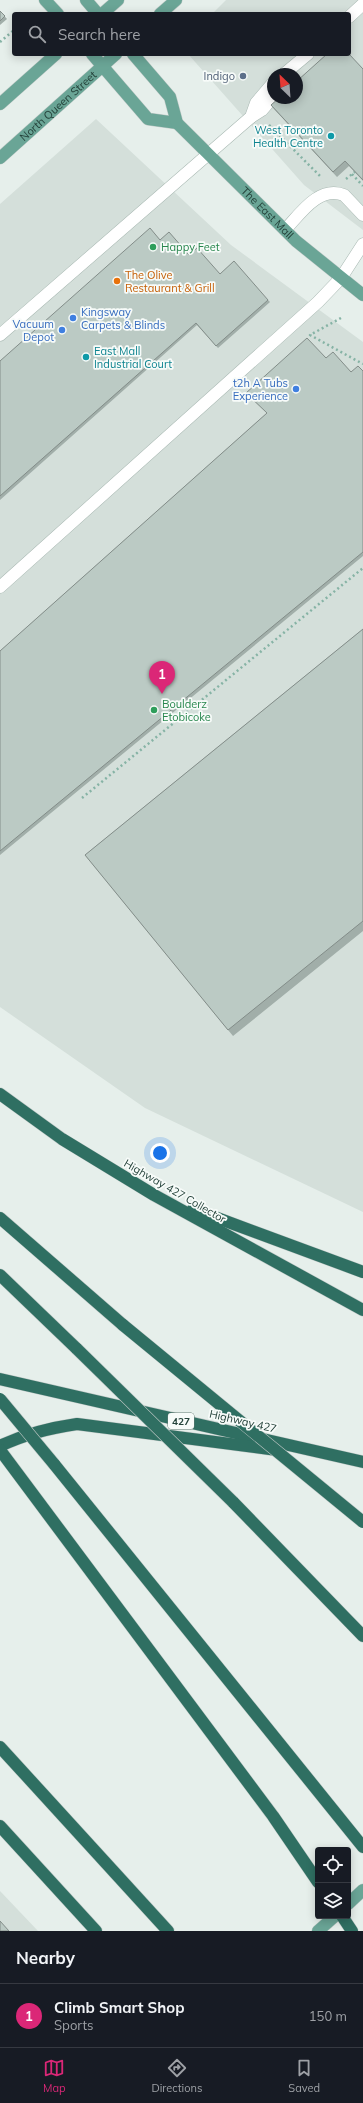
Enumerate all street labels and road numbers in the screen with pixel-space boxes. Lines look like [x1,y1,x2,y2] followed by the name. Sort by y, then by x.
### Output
[17,68,100,144] street label: North Queen Street
[238,184,297,242] street label: The East Mall
[121,1156,229,1226] street label: Highway 427 Collector
[208,1406,278,1436] street label: Highway 427
[168,1413,194,1429] road number: 427

